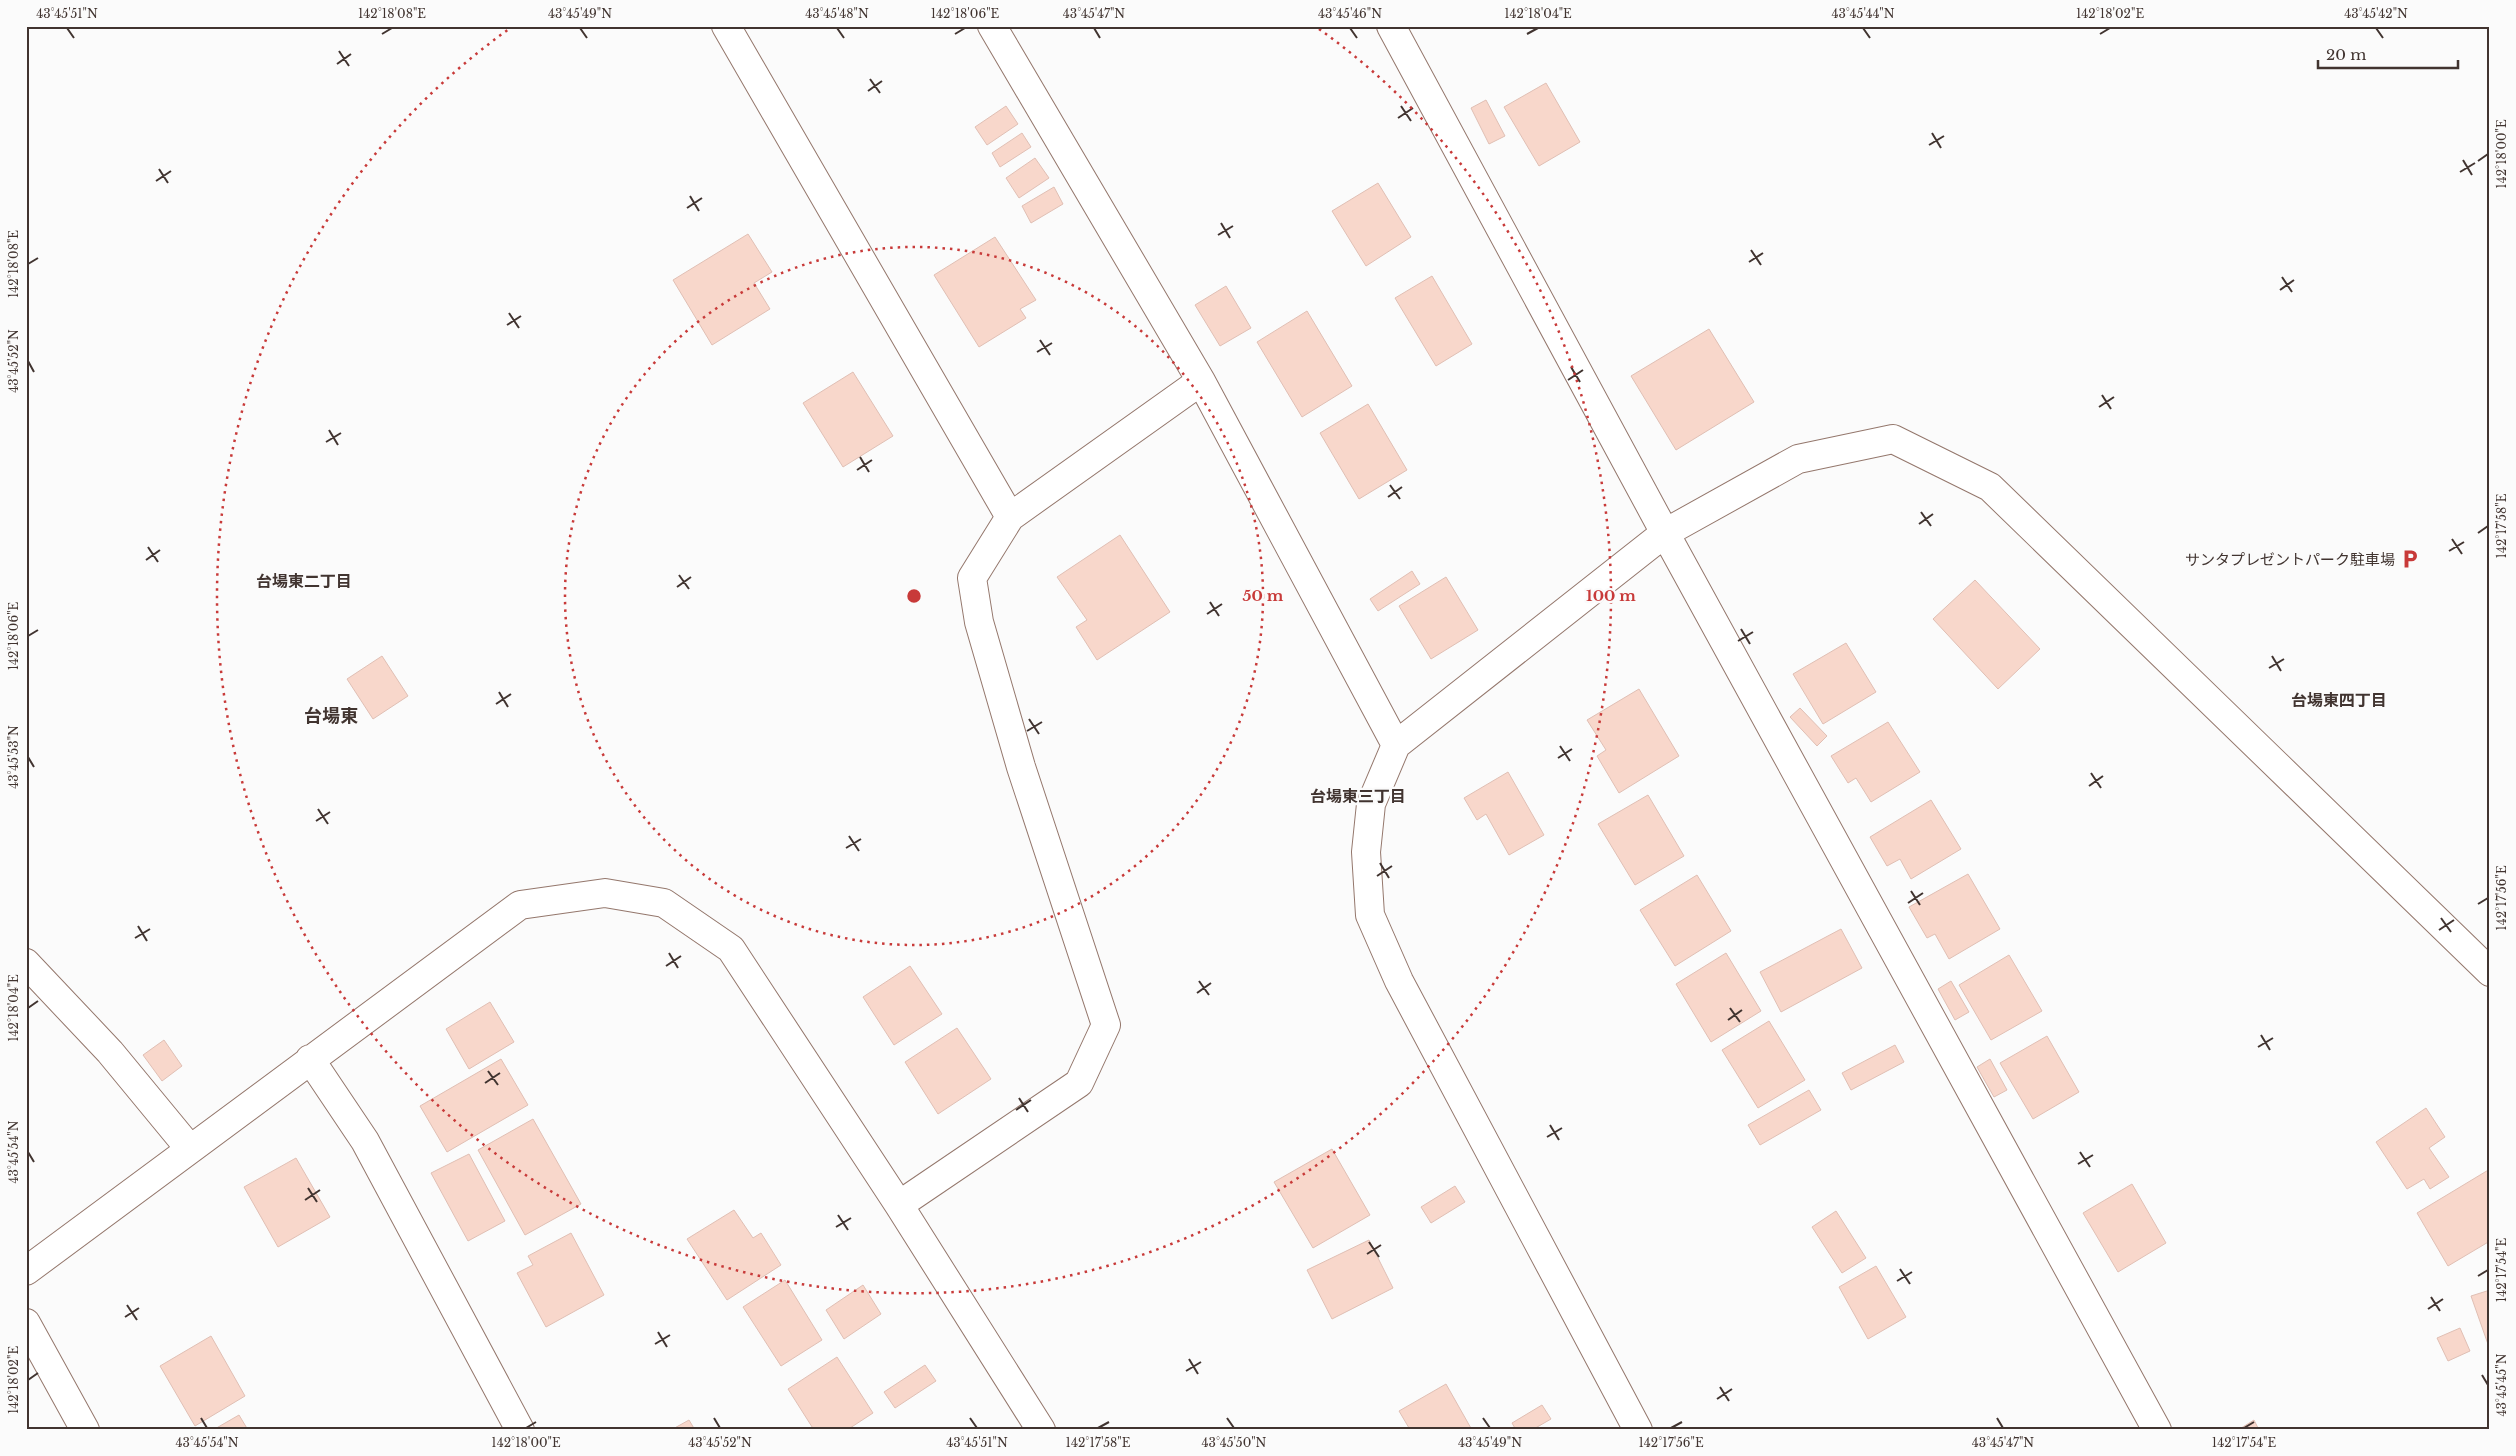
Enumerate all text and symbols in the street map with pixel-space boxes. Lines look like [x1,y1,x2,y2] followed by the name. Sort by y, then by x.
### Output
[36,6,98,21] text: 43°45'51"N
[358,6,426,21] text: 142°18'08"E
[548,6,612,21] text: 43°45'49"N
[805,6,869,21] text: 43°45'48"N
[931,6,1000,21] text: 142°18'06"E
[1063,6,1125,21] text: 43°45'47"N
[1318,6,1382,21] text: 43°45'46"N
[1504,6,1572,21] text: 142°18'04"E
[1831,6,1895,21] text: 43°45'44"N
[2076,6,2144,21] text: 142°18'02"E
[2344,6,2408,21] text: 43°45'42"N
[2318,38,2458,70] scale bar
[2326,45,2366,64] text: 20 m
[2494,119,2509,189] text: 142°18'00"E
[6,230,21,298] text: 142°18'08"E
[6,329,21,393] text: 43°45'52"N
[2494,493,2509,558] text: 142°17'58"E
[2399,548,2421,570] parking icon: サンタプレゼントパーク駐車場
[2185,550,2395,569] place label: サンタプレゼントパーク駐車場
[256,571,352,591] district label: 台場東二丁目
[1243,586,1284,605] text: 50 m
[1586,586,1636,605] text: 100 m
[905,587,923,605] centre of rings
[6,601,21,670] text: 142°18'06"E
[2291,690,2387,710] district label: 台場東四丁目
[304,705,358,727] district label: 台場東
[6,725,21,789] text: 43°45'53"N
[1310,786,1406,806] district label: 台場東三丁目
[2494,865,2509,931] text: 142°17'56"E
[6,974,21,1042] text: 142°18'04"E
[6,1120,21,1184] text: 43°45'54"N
[2494,1238,2509,1302] text: 142°17'54"E
[6,1346,21,1414] text: 142°18'02"E
[2494,1353,2509,1417] text: 43°45'45"N
[175,1435,239,1450] text: 43°45'54"N
[491,1435,561,1450] text: 142°18'00"E
[688,1435,752,1450] text: 43°45'52"N
[946,1435,1008,1450] text: 43°45'51"N
[1066,1435,1131,1450] text: 142°17'58"E
[1202,1435,1267,1450] text: 43°45'50"N
[1458,1435,1522,1450] text: 43°45'49"N
[1638,1435,1704,1450] text: 142°17'56"E
[1972,1435,2034,1450] text: 43°45'47"N
[2212,1435,2276,1450] text: 142°17'54"E

